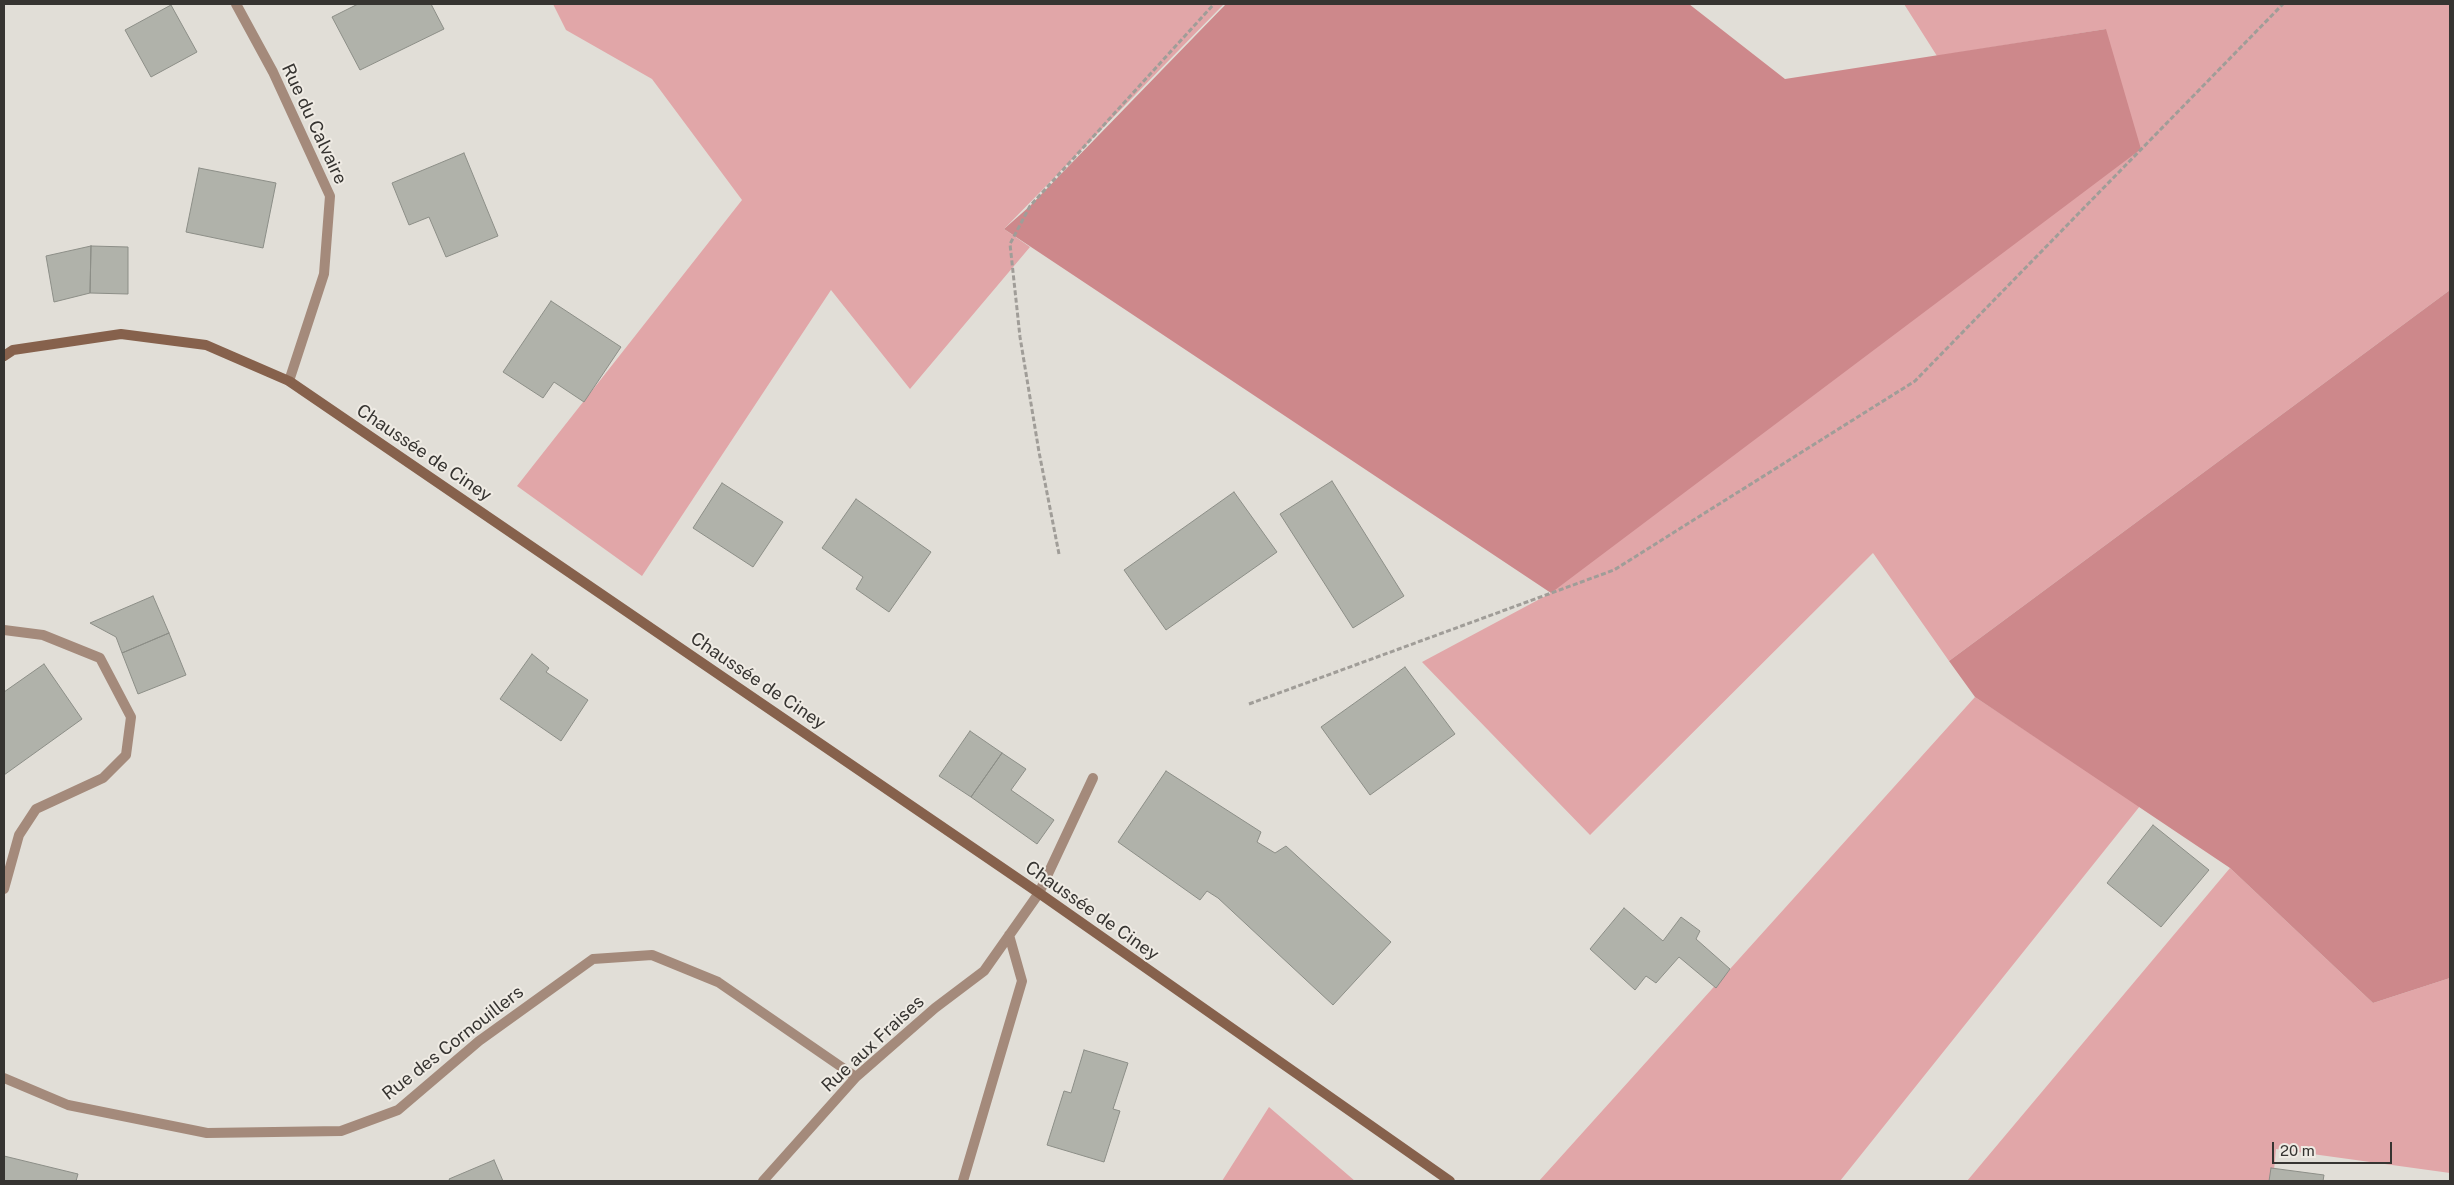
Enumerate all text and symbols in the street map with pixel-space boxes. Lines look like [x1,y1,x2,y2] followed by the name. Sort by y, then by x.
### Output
[277,60,351,188] street label: Rue du Calvaire
[352,400,496,506] street label: Chaussée de Ciney
[686,628,830,734] street label: Chaussée de Ciney
[1021,857,1163,965] street label: Chaussée de Ciney
[378,981,528,1105] street label: Rue des Cornouillers
[817,991,929,1097] street label: Rue aux Fraises
[2274,1132,2394,1164] scale bar
[2280,1142,2315,1159] text: 20 m

